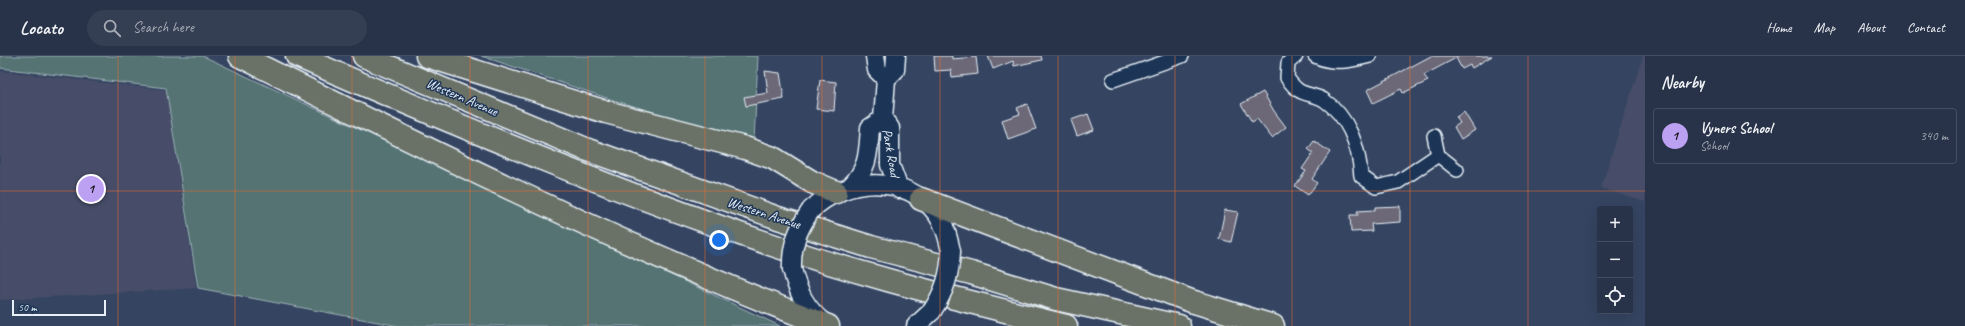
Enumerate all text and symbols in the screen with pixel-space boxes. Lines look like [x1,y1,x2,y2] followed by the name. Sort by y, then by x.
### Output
[87,10,367,46] search box
[20,16,63,40] text: Locato
[101,17,123,39] icon: search
[133,18,194,37] text: Search here
[1766,19,1792,36] text: Home
[1814,19,1835,36] text: Map
[1857,19,1885,36] text: About
[1907,19,1945,36] text: Contact
[1661,72,1704,93] text: Nearby
[424,74,501,120] street label: Western Avenue
[1700,119,1772,138] text: Vyners School
[878,128,904,181] street label: Park Road
[1672,128,1678,144] text: 1
[1920,128,1948,144] text: 340 m
[1700,138,1728,154] text: School
[78,174,104,204] pin: 1
[725,193,804,233] street label: Western Avenue
[1597,206,1633,314] map controls
[1597,206,1633,242] button: +
[709,230,729,250] your location
[1597,242,1633,278] button: −
[1597,278,1633,314] button: locate
[12,298,106,317] scale bar
[18,300,37,314] text: 50 m

